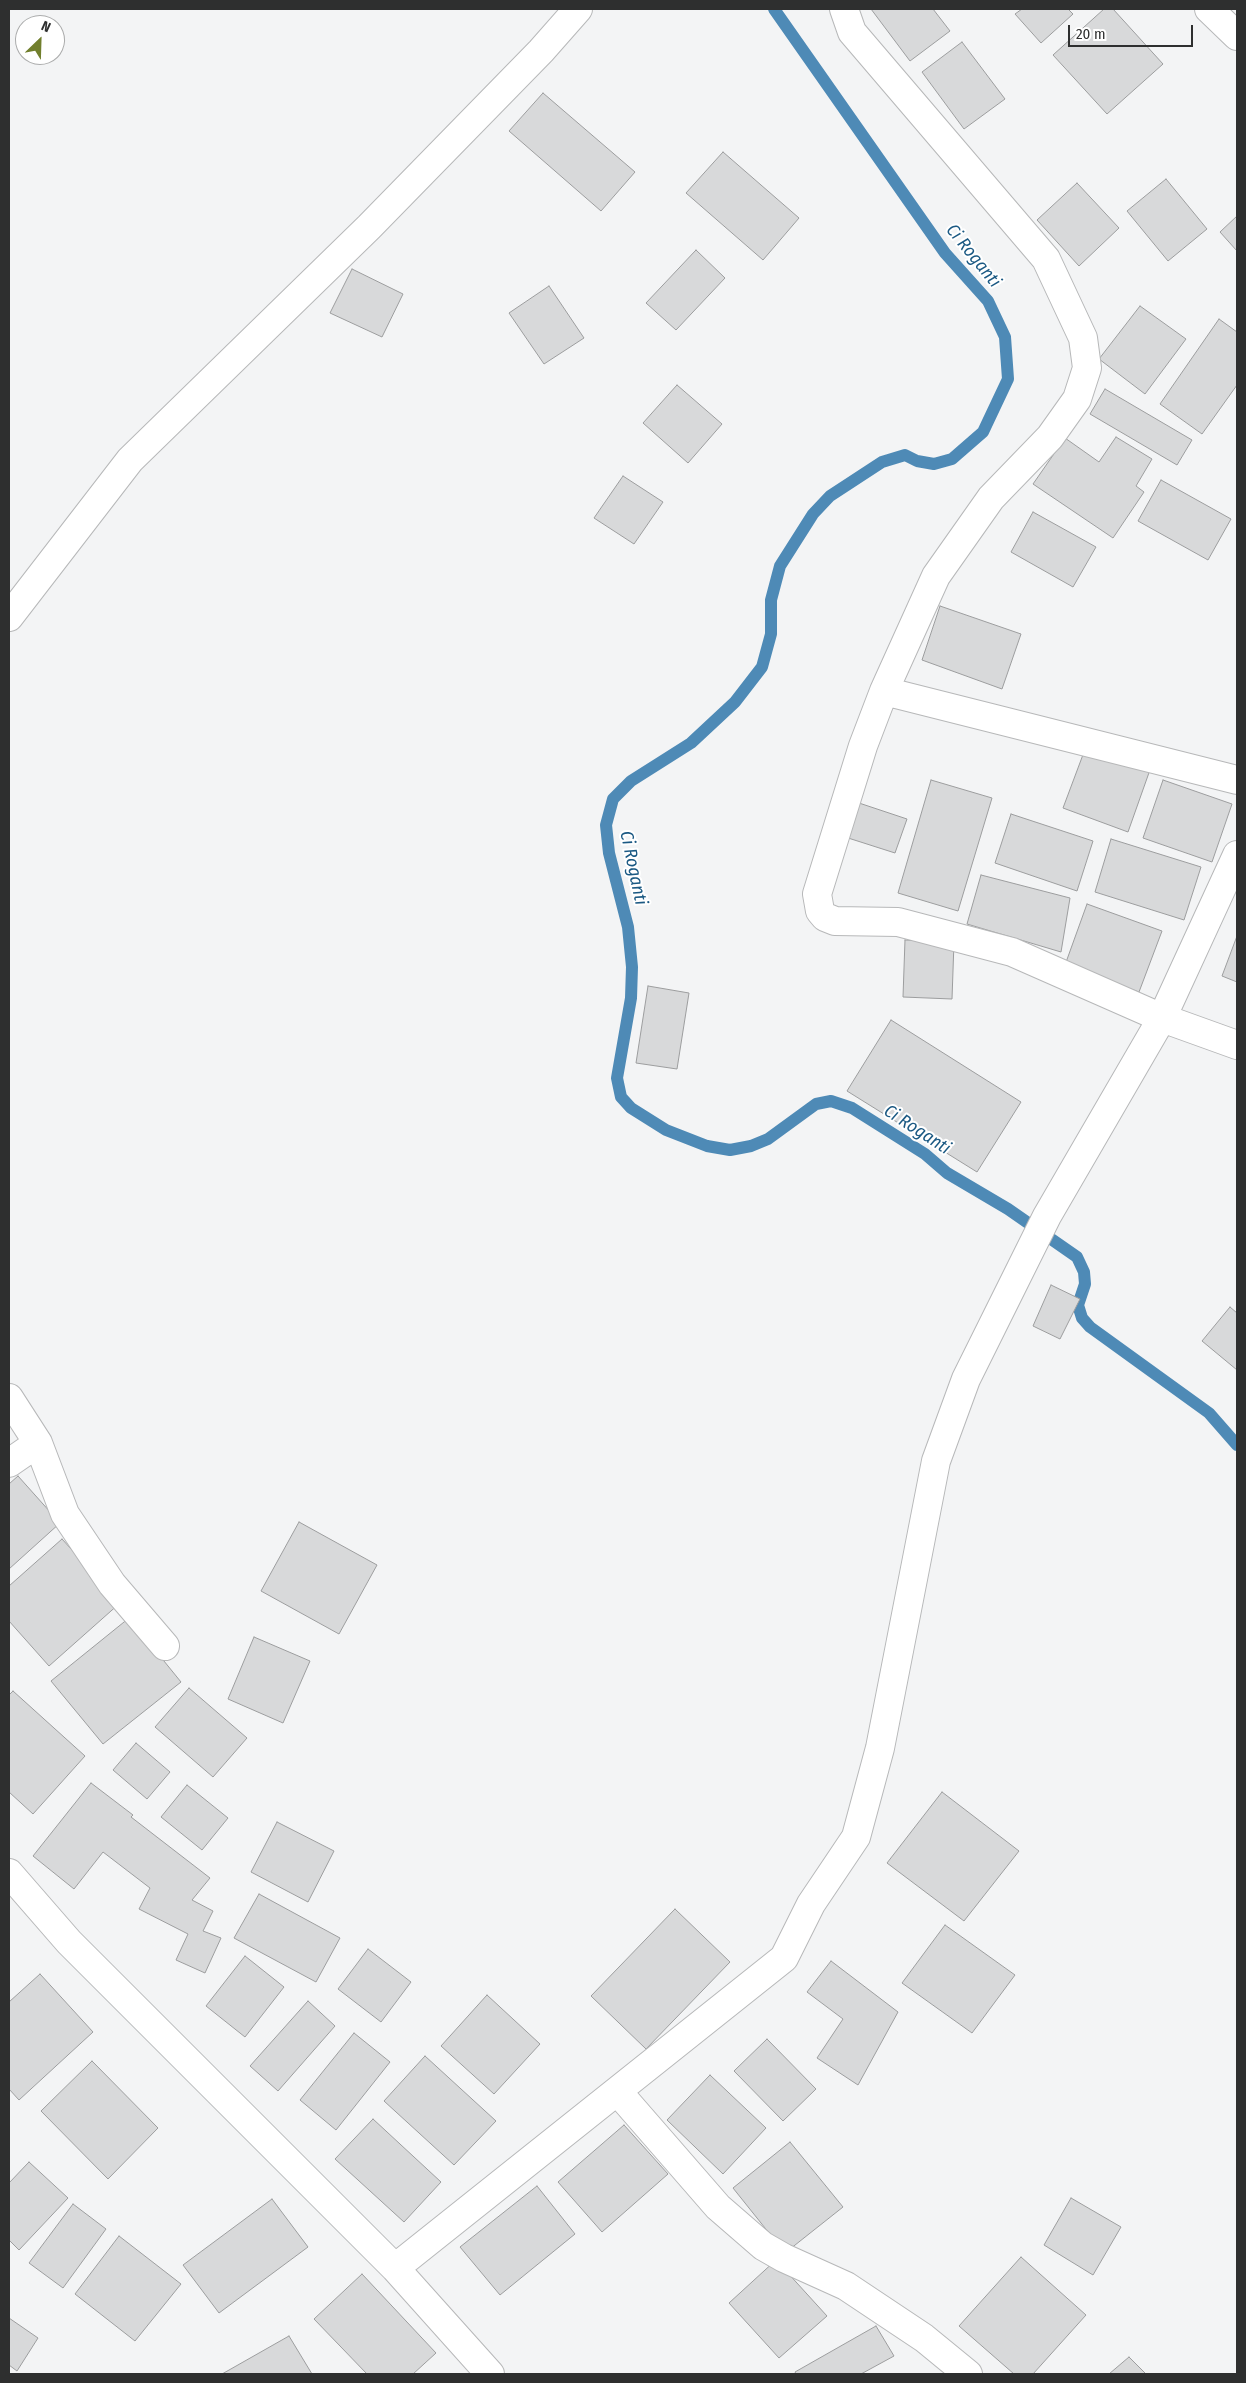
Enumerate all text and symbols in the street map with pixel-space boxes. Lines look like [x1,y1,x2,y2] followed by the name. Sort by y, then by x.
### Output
[15,15,65,65] north arrow
[1071,15,1196,47] scale bar
[39,17,53,36] text: N
[1076,25,1106,43] text: 20 m
[941,220,1005,292] water label: Ci Roganti
[615,829,651,907] water label: Ci Roganti
[880,1100,954,1160] water label: Ci Roganti

